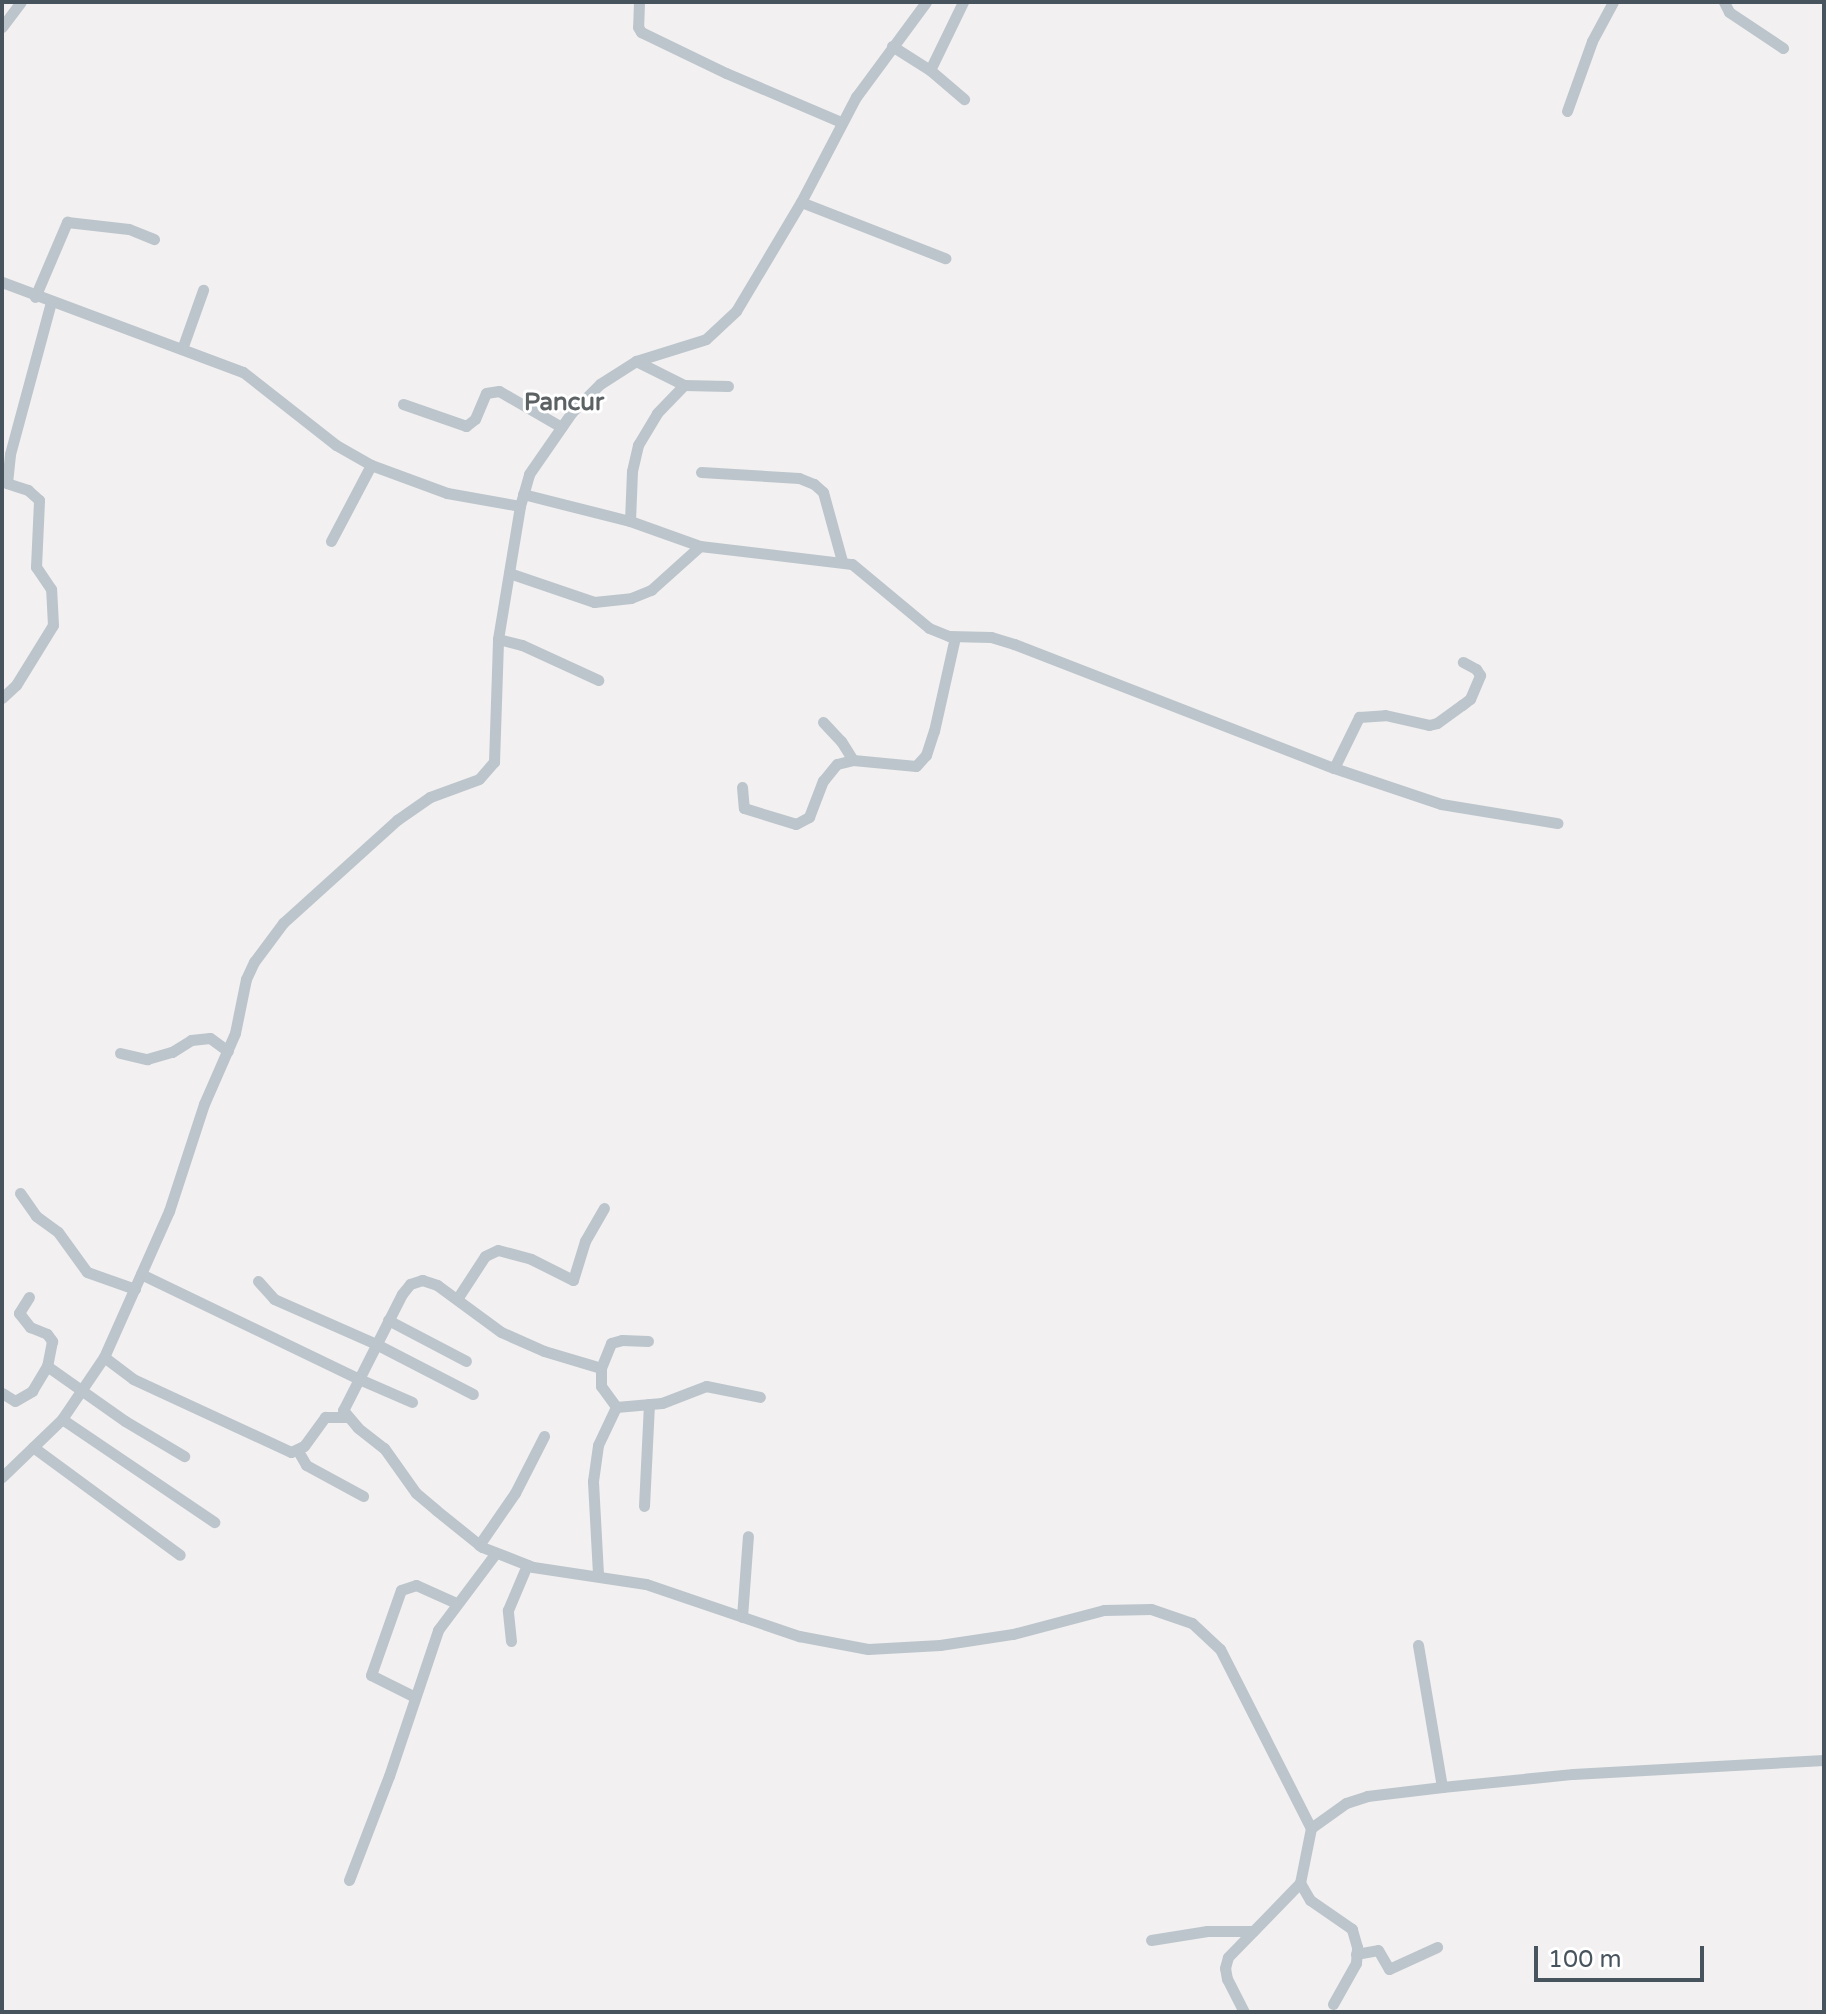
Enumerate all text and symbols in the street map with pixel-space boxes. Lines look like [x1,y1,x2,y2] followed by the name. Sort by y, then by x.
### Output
[524,389,604,417] district label: Pancur
[1538,1930,1708,1980] scale bar
[1548,1945,1622,1974] text: 100 m

